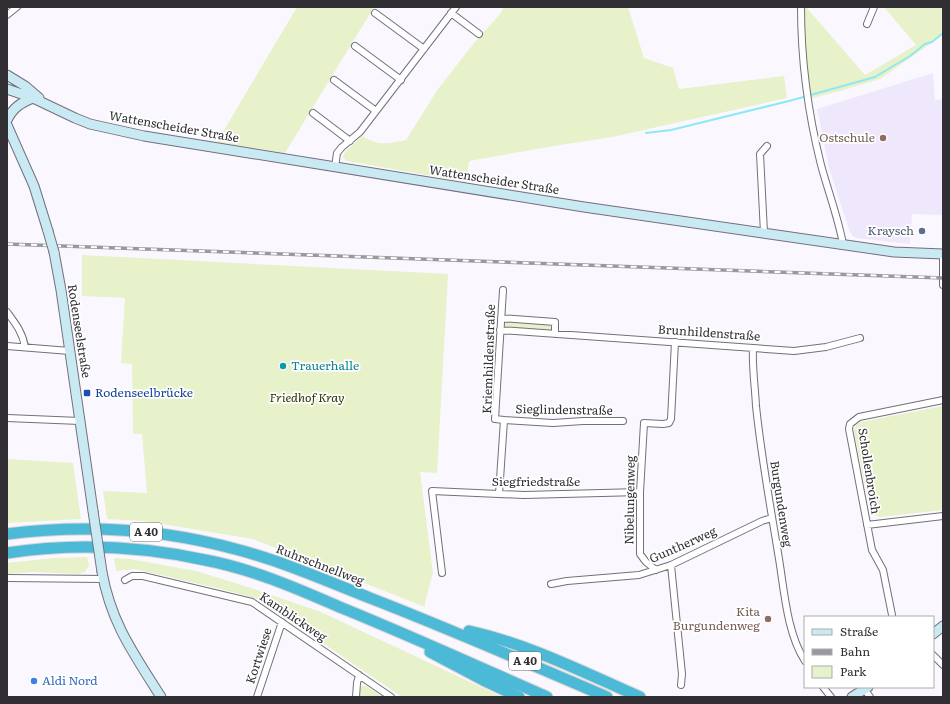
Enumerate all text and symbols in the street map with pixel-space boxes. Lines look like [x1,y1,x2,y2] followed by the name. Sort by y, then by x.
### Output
[108,106,241,146] street label: Wattenscheider Straße
[819,128,875,146] place label: Ostschule
[878,133,888,143] marker: Ostschule
[428,160,561,198] street label: Wattenscheider Straße
[868,221,914,239] place label: Kraysch
[917,226,927,236] marker: Kraysch
[64,283,96,379] street label: Rodenseelstraße
[477,304,499,414] street label: Kriemhildenstraße
[657,319,761,345] street label: Brunhildenstraße
[291,356,359,374] place label: Trauerhalle
[278,361,288,371] marker: Trauerhalle
[95,383,193,401] place label: Rodenseelbrücke
[82,388,92,398] marker: Rodenseelbrücke
[270,388,344,406] park label: Friedhof Kray
[515,399,613,419] street label: Sieglindenstraße
[854,426,886,515] street label: Schollenbroich
[619,455,639,545] street label: Nibelungenweg
[766,459,798,549] street label: Burgundenweg
[492,472,580,490] street label: Siegfriedstraße
[646,521,719,567] street label: Guntherweg
[130,523,162,541] road number: A 40
[274,539,367,589] street label: Ruhrschnellweg
[256,587,331,646] street label: Kamblickweg
[673,602,761,634] place label: Kita Burgundenweg
[763,614,773,624] marker: Kita Burgundenweg
[804,616,934,688] legend
[840,622,878,640] text: Straße
[241,625,276,686] street label: Kortwiese
[840,642,870,660] text: Bahn
[509,652,541,670] road number: A 40
[840,662,867,680] text: Park
[42,671,98,689] place label: Aldi Nord
[29,676,39,686] marker: Aldi Nord

